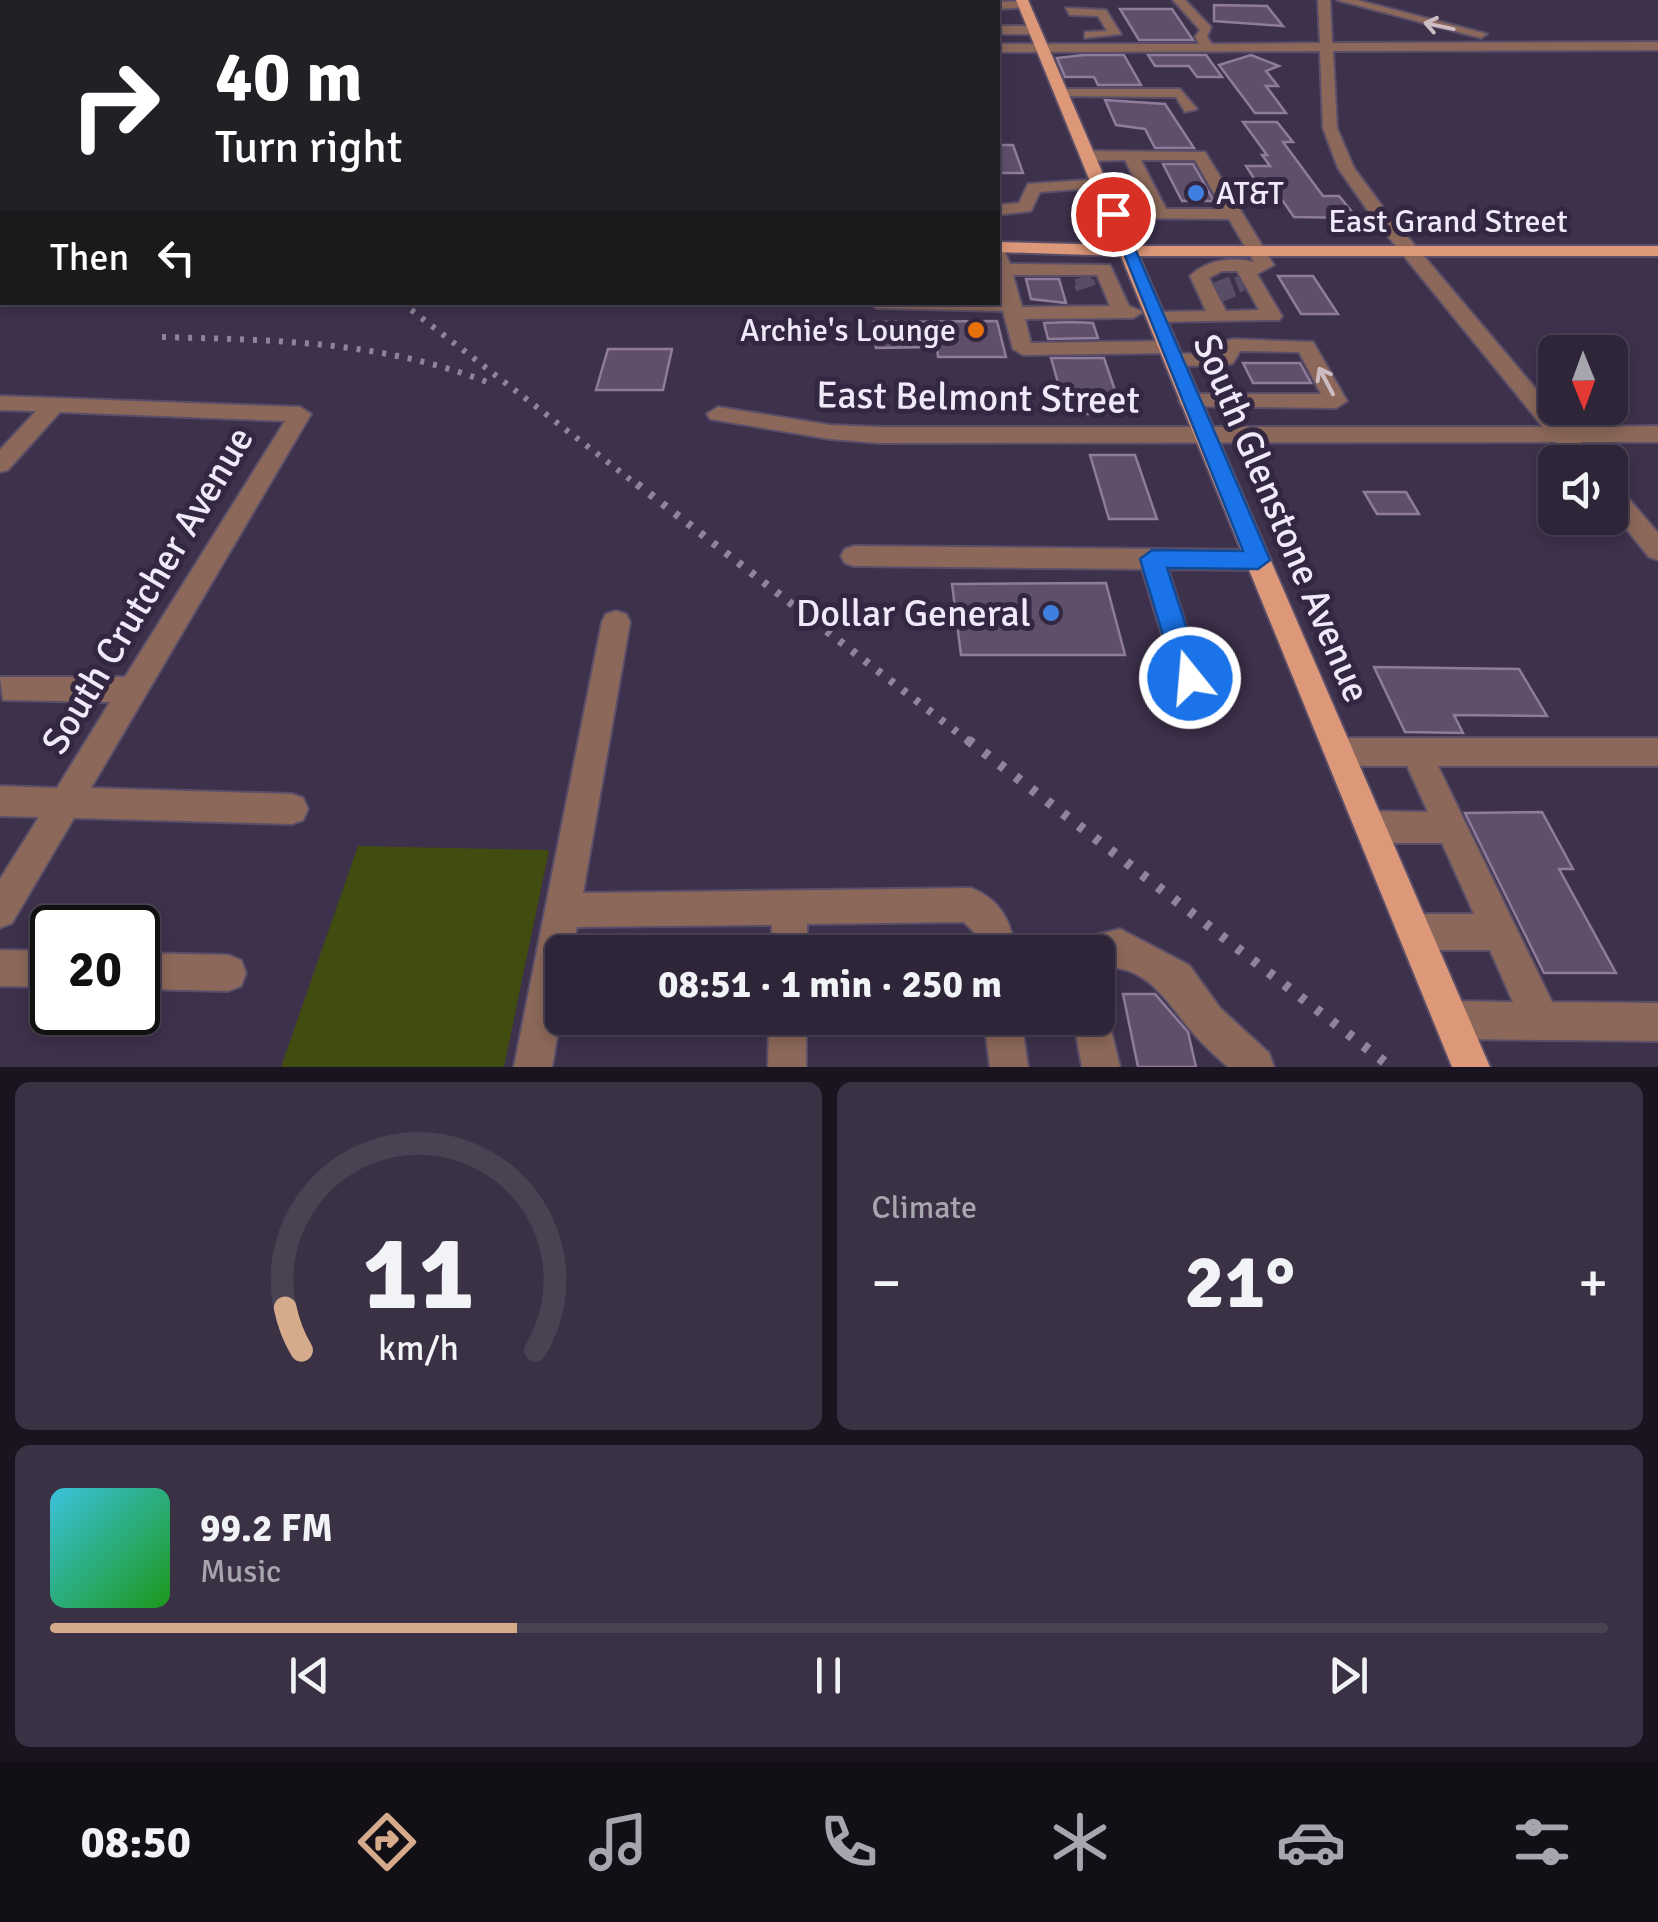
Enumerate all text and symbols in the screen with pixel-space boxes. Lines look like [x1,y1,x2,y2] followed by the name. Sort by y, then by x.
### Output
[1424,15,1456,34] one-way arrow
[215,34,363,120] text: 40 m
[50,40,180,170] icon: right
[215,120,403,175] text: Turn right
[1071,172,1156,257] pin
[1216,174,1284,213] place label: AT&T
[1185,182,1207,204] marker: AT&T
[1086,187,1141,242] icon: arrive
[1328,202,1568,241] street label: East Grand Street
[149,230,204,285] icon: left
[50,234,129,281] text: Then
[740,311,956,350] place label: Archie's Lounge
[965,319,987,341] marker: Archie's Lounge
[1183,327,1380,709] street label: South Glenstone Avenue
[1538,335,1628,425] north arrow
[1538,335,1628,535] map controls
[1315,366,1335,396] one-way arrow
[816,371,1140,424] street label: East Belmont Street
[31,418,264,762] street label: South Crutcher Avenue
[1538,445,1628,535] button: sound
[796,590,1031,637] place label: Dollar General
[1040,602,1062,624] marker: Dollar General
[1138,626,1242,730] position arrow
[30,905,160,1035] speed limit sign: 20
[658,961,1002,1008] text: 08:51 · 1 min · 250 m
[872,1188,977,1227] text: Climate
[362,1210,474,1338] text: 11
[1184,1236,1295,1329] text: 21°
[872,1249,901,1317] text: −
[1578,1249,1608,1317] text: +
[378,1326,459,1370] text: km/h
[200,1505,333,1552] text: 99.2 FM
[200,1552,281,1591] text: Music
[282,1648,337,1703] icon: previous
[801,1648,856,1703] icon: pause
[1321,1648,1376,1703] icon: next
[352,1807,422,1877] icon: directions
[583,1807,653,1877] icon: music
[814,1807,884,1877] icon: phone
[1045,1807,1115,1877] icon: climate
[1276,1807,1346,1877] icon: car
[1507,1807,1577,1877] icon: filters
[81,1815,191,1870] text: 08:50

